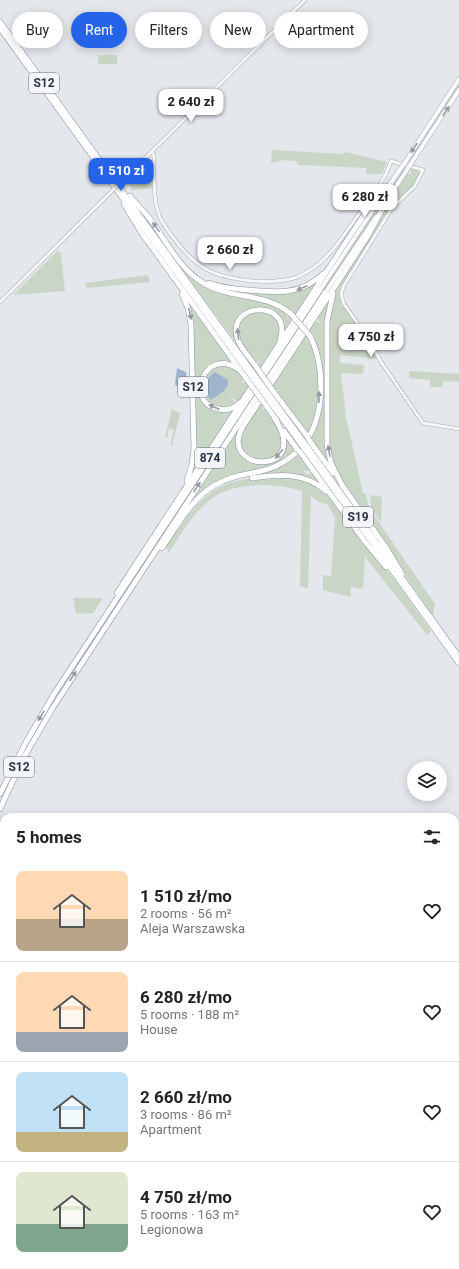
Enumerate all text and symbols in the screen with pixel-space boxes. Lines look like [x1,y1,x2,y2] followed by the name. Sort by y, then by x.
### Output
[12,12,63,48] chip: Buy
[71,12,127,48] chip: Rent
[135,12,202,48] chip: Filters
[210,12,266,48] chip: New
[274,12,368,48] chip: Apartment
[29,73,59,93] road number: S12
[150,89,232,123] pin: 2 640 zł
[168,94,214,109] text: 2 640 zł
[442,105,449,117] one-way arrow
[411,142,418,153] one-way arrow
[80,158,162,192] pin: 1 510 zł
[98,163,144,178] text: 1 510 zł
[324,184,406,218] pin: 6 280 zł
[342,189,388,204] text: 6 280 zł
[152,222,160,233] one-way arrow
[189,237,271,271] pin: 2 660 zł
[207,242,253,257] text: 2 660 zł
[295,285,307,291] one-way arrow
[187,308,193,320] one-way arrow
[330,324,412,358] pin: 4 750 zł
[234,328,241,341] one-way arrow
[348,329,394,344] text: 4 750 zł
[178,377,208,397] road number: S12
[316,391,323,403] one-way arrow
[208,404,220,410] one-way arrow
[325,445,331,457] one-way arrow
[195,448,225,468] road number: 874
[274,448,283,459] one-way arrow
[194,481,201,493] one-way arrow
[343,507,373,527] road number: S19
[69,671,77,681] one-way arrow
[37,710,44,722] one-way arrow
[4,757,34,777] road number: S12
[407,761,447,801] map controls
[407,761,447,801] button: layers
[421,826,443,848] icon: filters
[16,827,82,847] text: 5 homes
[140,886,232,906] text: 1 510 zł/mo
[48,887,96,935] icon: home
[421,900,443,922] icon: heart
[140,906,232,921] text: 2 rooms · 56 m²
[140,921,245,936] text: Aleja Warszawska
[140,987,232,1007] text: 6 280 zł/mo
[48,988,96,1036] icon: home
[421,1001,443,1023] icon: heart
[140,1007,239,1022] text: 5 rooms · 188 m²
[140,1022,177,1037] text: House
[140,1087,232,1107] text: 2 660 zł/mo
[48,1088,96,1136] icon: home
[421,1101,443,1123] icon: heart
[140,1107,232,1122] text: 3 rooms · 86 m²
[140,1122,202,1137] text: Apartment
[140,1187,232,1207] text: 4 750 zł/mo
[48,1188,96,1236] icon: home
[421,1201,443,1223] icon: heart
[140,1207,239,1222] text: 5 rooms · 163 m²
[140,1222,203,1237] text: Legionowa

